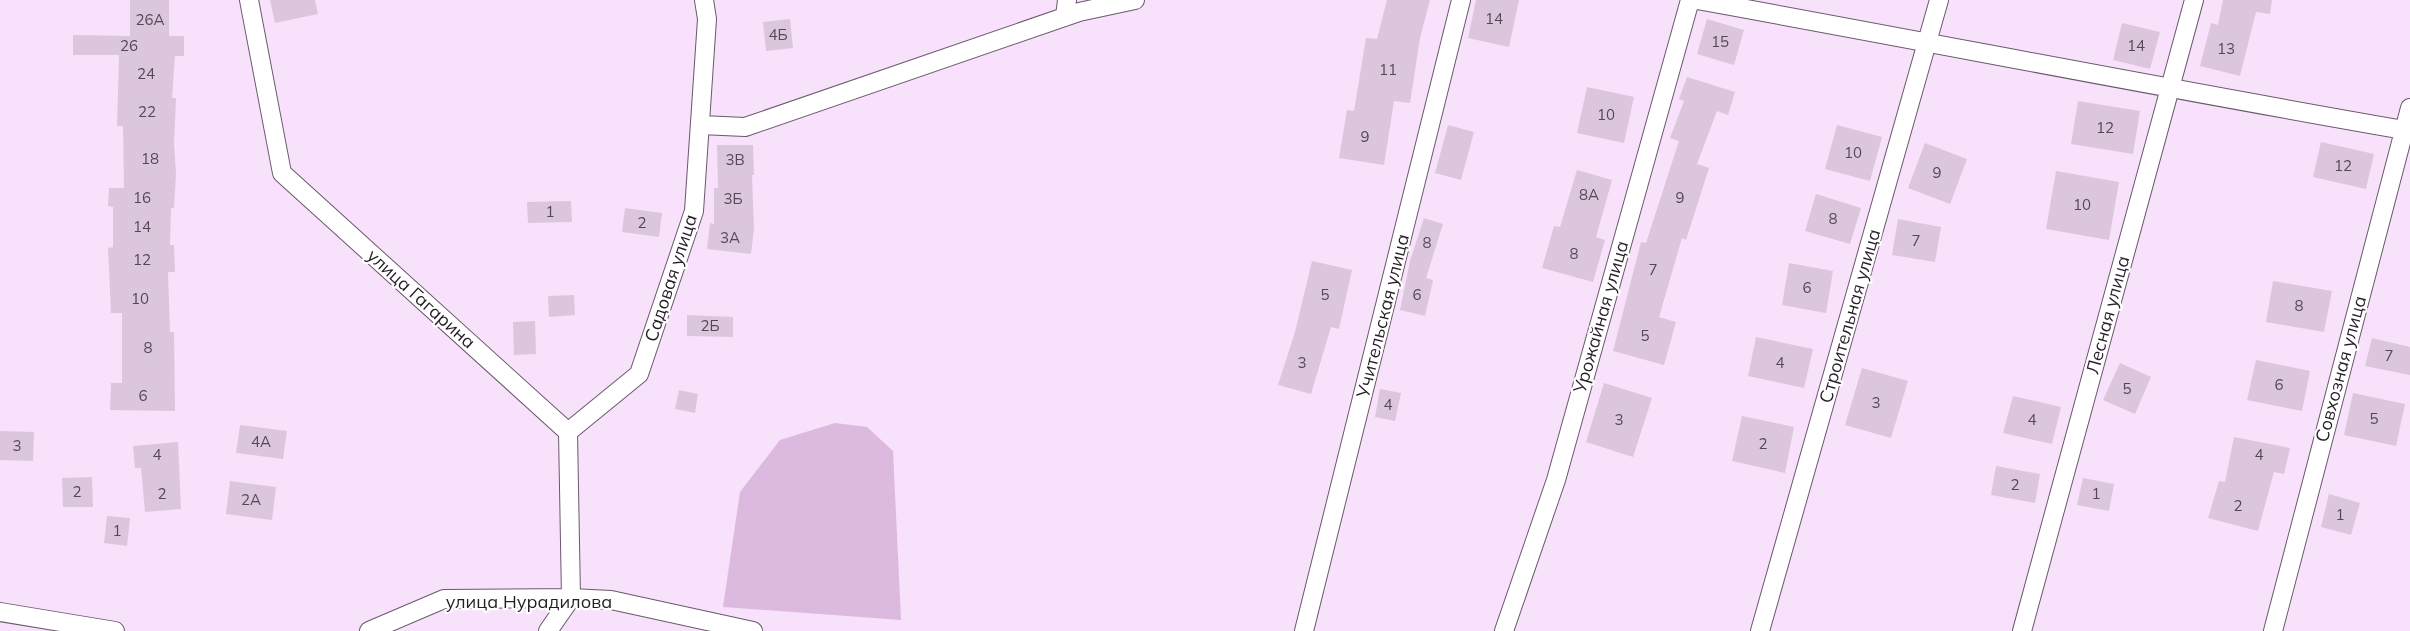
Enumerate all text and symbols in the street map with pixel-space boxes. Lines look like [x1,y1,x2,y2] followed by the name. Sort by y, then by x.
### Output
[1485,9,1503,28] house number: 14
[135,10,165,29] house number: 26А
[768,25,788,44] house number: 4Б
[1711,32,1729,51] house number: 15
[120,36,138,55] house number: 26
[2127,36,2145,55] house number: 14
[2217,39,2235,58] house number: 13
[1379,60,1397,79] house number: 11
[137,64,155,83] house number: 24
[138,102,156,121] house number: 22
[1597,105,1615,124] house number: 10
[2096,118,2114,137] house number: 12
[1360,127,1370,146] house number: 9
[1844,143,1862,162] house number: 10
[141,149,159,168] house number: 18
[725,150,745,169] house number: 3В
[2334,156,2352,175] house number: 12
[1932,163,1942,182] house number: 9
[1579,185,1599,204] house number: 8А
[133,188,151,207] house number: 16
[1675,188,1685,207] house number: 9
[723,189,743,208] house number: 3Б
[2073,195,2091,214] house number: 10
[545,202,555,221] house number: 1
[1828,209,1838,228] house number: 8
[639,211,702,344] street label: Садовая улица
[637,213,647,232] house number: 2
[133,217,151,236] house number: 14
[1814,226,1885,406] street label: Строительная улица
[720,228,740,247] house number: 3А
[1911,231,1921,250] house number: 7
[1351,232,1414,401] street label: Учительская улица
[1422,233,1432,252] house number: 8
[1567,238,1633,397] street label: Урожайная улица
[362,244,480,353] street label: улица Гагарина
[1569,244,1579,263] house number: 8
[133,250,151,269] house number: 12
[2081,253,2134,377] street label: Лесная улица
[1648,260,1658,279] house number: 7
[1802,278,1812,297] house number: 6
[1320,285,1330,304] house number: 5
[1412,285,1422,304] house number: 6
[131,289,149,308] house number: 10
[2310,293,2371,445] street label: Совхозная улица
[2294,296,2304,315] house number: 8
[700,316,720,335] house number: 2Б
[1640,326,1650,345] house number: 5
[143,338,153,357] house number: 8
[2384,346,2394,365] house number: 7
[1297,353,1307,372] house number: 3
[1775,353,1785,372] house number: 4
[2274,375,2284,394] house number: 6
[2122,379,2132,398] house number: 5
[138,386,148,405] house number: 6
[1871,393,1881,412] house number: 3
[1383,395,1393,414] house number: 4
[2369,409,2379,428] house number: 5
[1614,410,1624,429] house number: 3
[2027,410,2037,429] house number: 4
[251,432,271,451] house number: 4А
[1758,434,1768,453] house number: 2
[12,436,22,455] house number: 3
[152,445,162,464] house number: 4
[2254,445,2264,464] house number: 4
[2010,475,2020,494] house number: 2
[72,482,82,501] house number: 2
[157,484,167,503] house number: 2
[2091,484,2101,503] house number: 1
[241,490,261,509] house number: 2А
[2233,496,2243,515] house number: 2
[2335,505,2345,524] house number: 1
[112,521,122,540] house number: 1
[446,590,612,613] street label: улица Нурадилова

